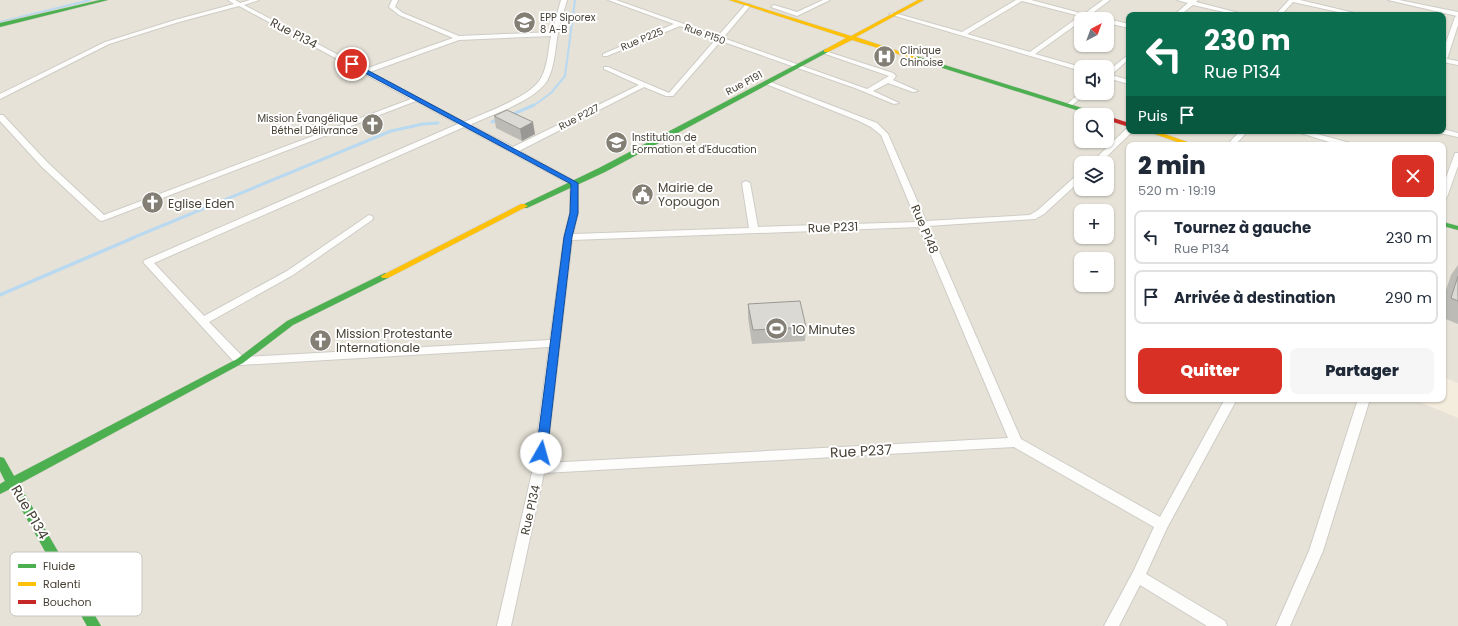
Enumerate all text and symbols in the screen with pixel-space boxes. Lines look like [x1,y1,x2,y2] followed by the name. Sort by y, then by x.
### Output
[512,10,538,36] school or university icon: EPP Siporex 8 A-B
[540,10,596,37] place label: EPP Siporex 8 A-B
[1074,12,1114,52] north arrow
[1074,12,1114,292] map controls
[267,14,321,53] street label: Rue P134
[682,20,728,48] street label: Rue P150
[1204,21,1291,60] text: 230 m
[618,24,666,54] street label: Rue P225
[1138,28,1190,80] icon: left
[872,43,898,69] hospital icon: Clinique Chinoise
[900,43,943,70] place label: Clinique Chinoise
[335,47,369,81] pin
[341,53,363,75] icon: arrive
[1204,59,1281,84] text: Rue P134
[1074,60,1114,100] button: sound
[723,67,765,99] street label: Rue P191
[556,100,603,134] street label: Rue P227
[1176,104,1198,126] icon: arrive
[1138,105,1168,126] text: Puis
[1074,108,1114,148] button: search
[257,111,358,138] place label: Mission Évangélique Béthel Délivrance
[360,111,386,137] church icon: Mission Évangélique Béthel Délivrance
[603,130,629,156] school or university icon: Institution de Formation et d'Education
[632,130,757,157] place label: Institution de Formation et d'Education
[1138,149,1206,182] text: 2 min
[1392,155,1434,197] button: close
[1074,156,1114,196] button: layers
[658,179,720,210] place label: Mairie de Yopougon
[629,181,655,207] public building icon: Mairie de Yopougon
[1138,181,1216,200] text: 520 m · 19:19
[139,190,165,216] church icon: Eglise Eden
[168,195,234,212] place label: Eglise Eden
[907,202,943,256] street label: Rue P148
[1074,204,1114,244] button: +
[1174,217,1311,238] text: Tournez à gauche
[808,218,858,236] street label: Rue P231
[1140,226,1162,248] icon: left
[1386,227,1432,248] text: 230 m
[1174,239,1229,258] text: Rue P134
[1074,252,1114,292] button: −
[1140,286,1162,308] icon: arrive
[1174,287,1336,308] text: Arrivée à destination
[1385,287,1432,308] text: 290 m
[763,316,789,342] sports icon: 1O Minutes
[792,321,855,338] place label: 1O Minutes
[336,325,452,356] place label: Mission Protestante Internationale
[308,327,334,353] church icon: Mission Protestante Internationale
[1138,348,1282,394] button: Quitter
[1290,348,1434,394] button: Partager
[520,432,562,474] position arrow
[830,439,893,463] street label: Rue P237
[6,481,54,543] street label: Rue P134
[516,483,544,537] street label: Rue P134
[10,552,142,616] legend
[43,558,75,574] text: Fluide
[43,576,81,592] text: Ralenti
[43,594,92,610] text: Bouchon

